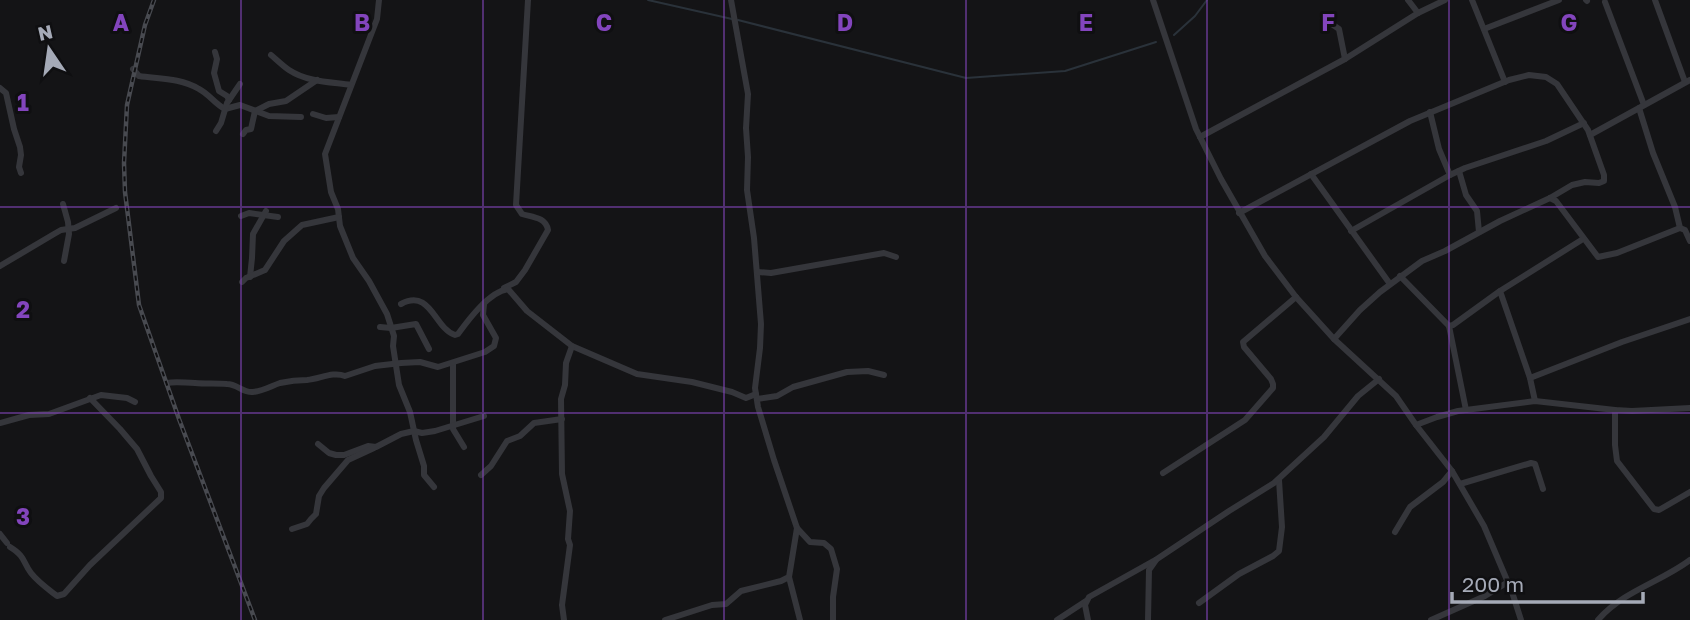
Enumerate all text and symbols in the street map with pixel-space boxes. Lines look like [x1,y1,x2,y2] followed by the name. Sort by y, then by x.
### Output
[113,8,130,36] text: A
[354,8,370,36] text: B
[596,8,612,36] text: C
[837,8,853,36] text: D
[1079,8,1093,36] text: E
[1321,8,1335,36] text: F
[1561,8,1577,36] text: G
[14,14,84,84] north arrow
[35,19,55,45] text: N
[17,88,29,116] text: 1
[16,295,30,323] text: 2
[16,502,30,530] text: 3
[1452,560,1643,604] scale bar
[1462,571,1524,597] text: 200 m

